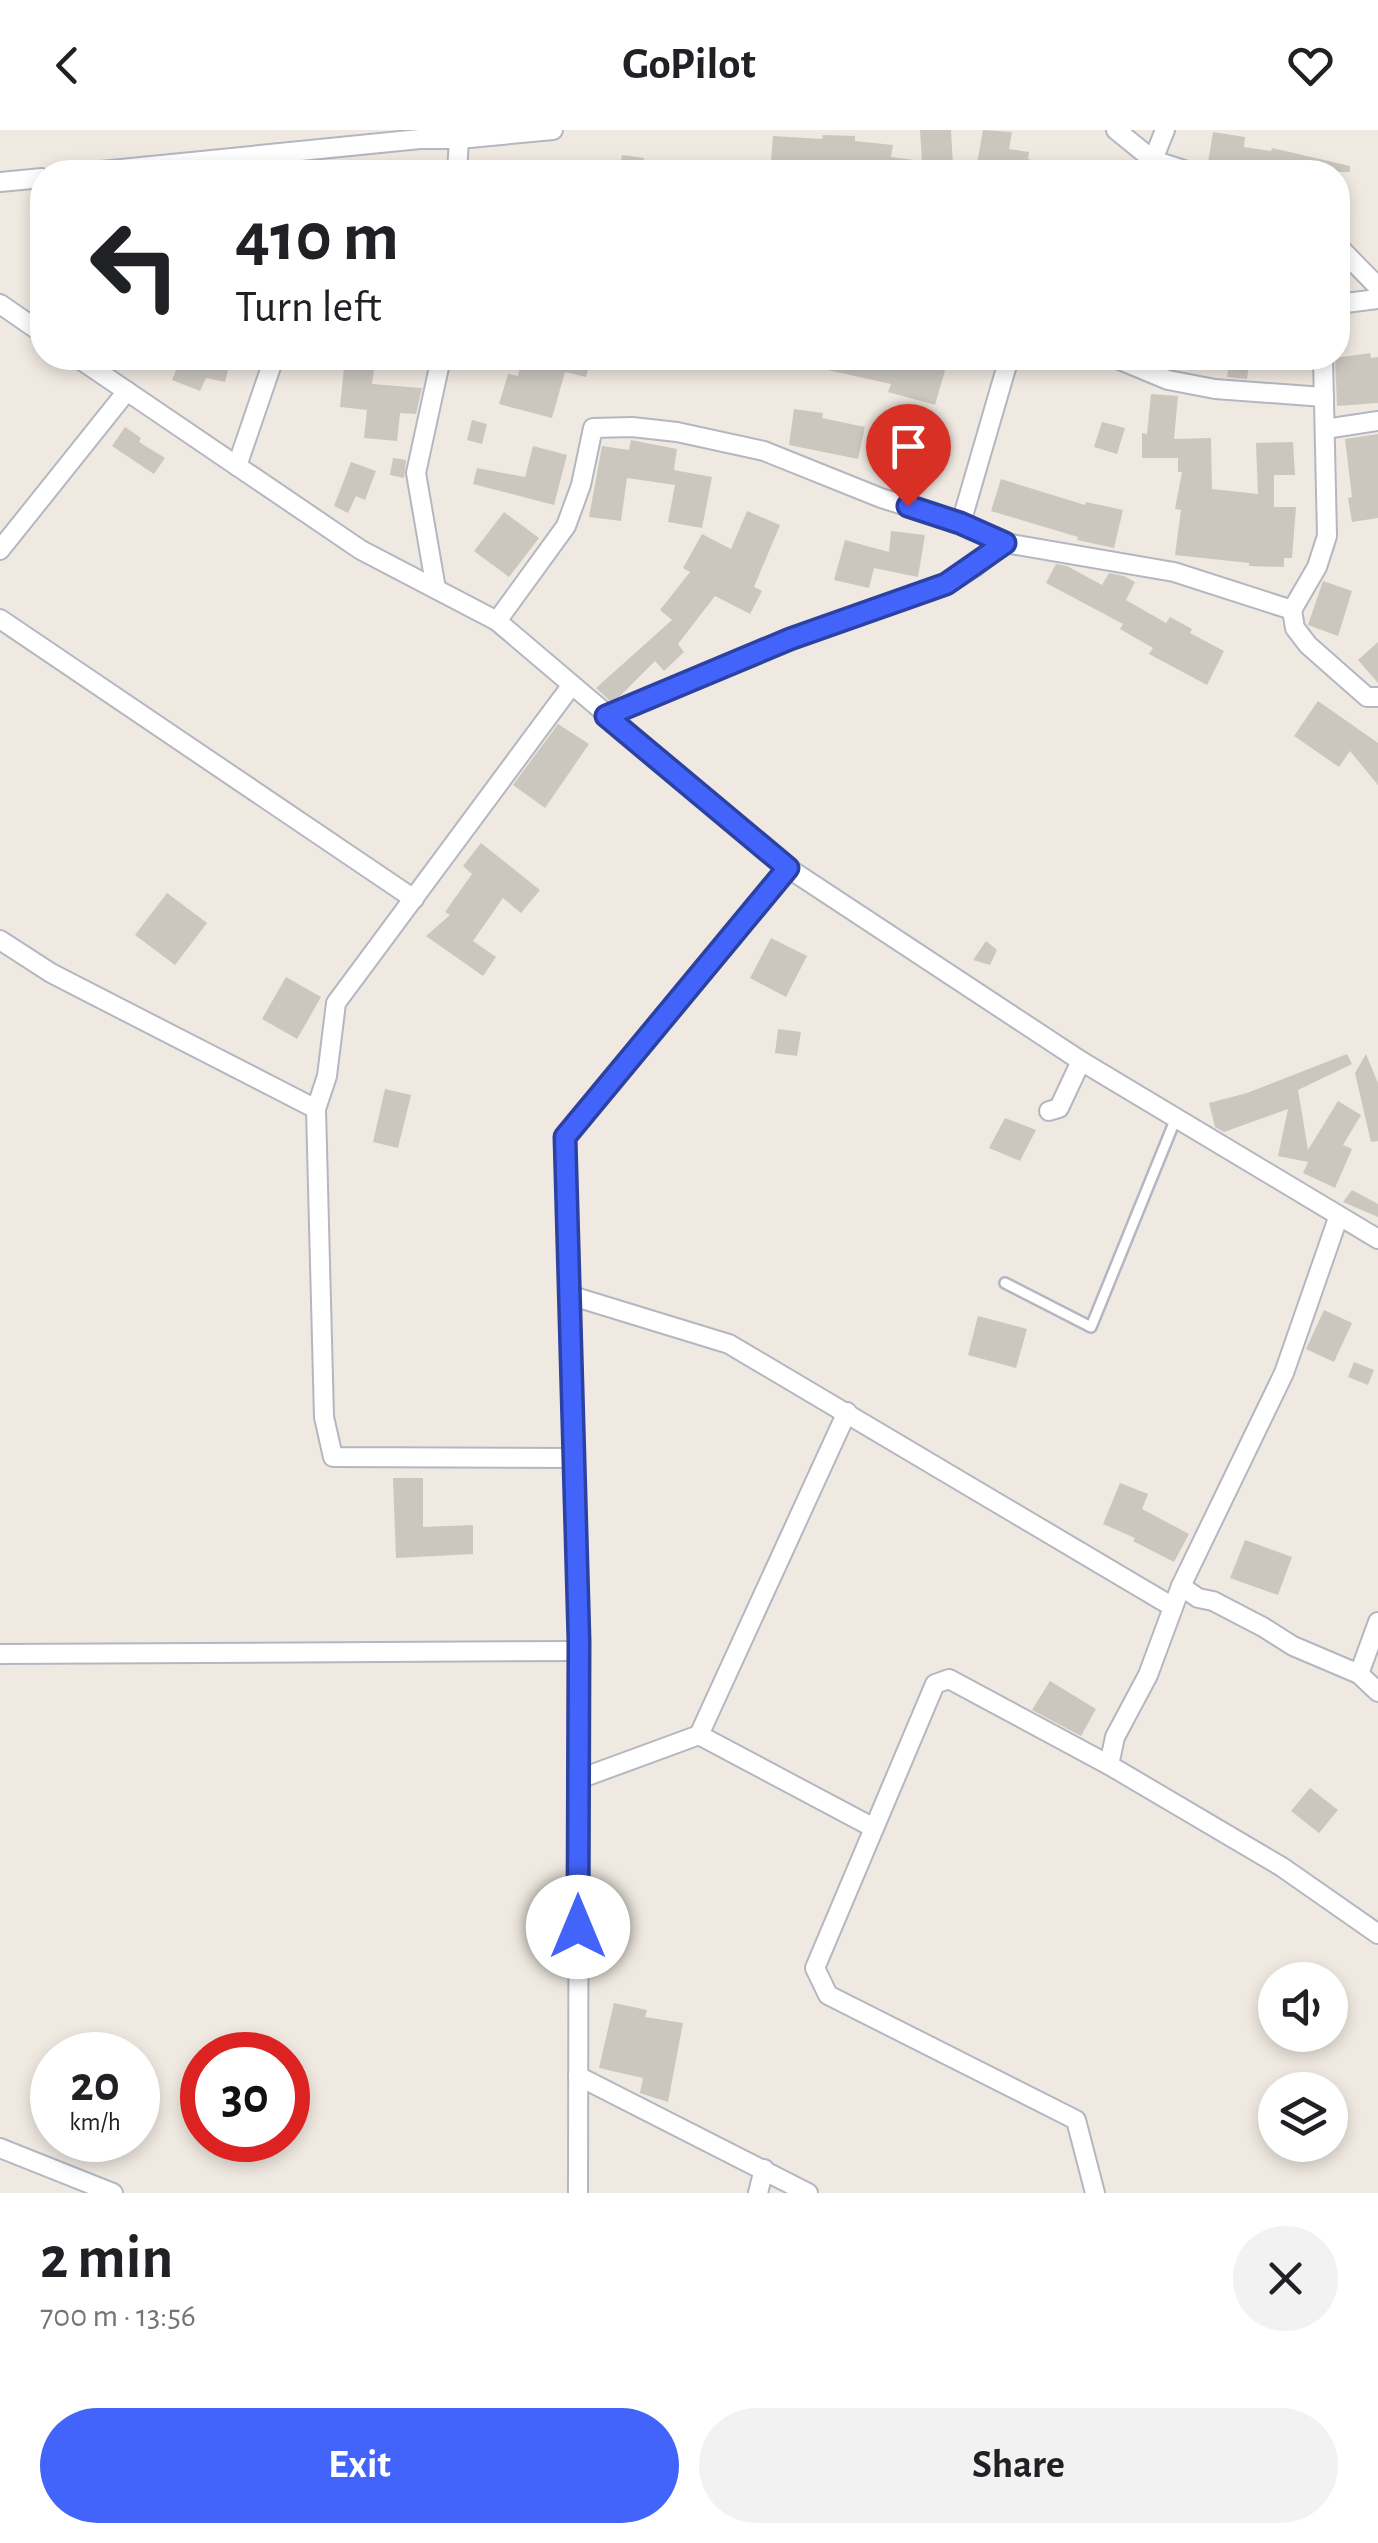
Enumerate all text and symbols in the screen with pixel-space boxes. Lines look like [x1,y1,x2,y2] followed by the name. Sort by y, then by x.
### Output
[40,38,95,93] icon: back
[1283,38,1338,93] icon: heart
[622,42,756,87] text: GoPilot
[70,200,200,330] icon: left
[235,203,399,273] text: 410 m
[235,285,382,330] text: Turn left
[866,404,951,507] pin
[881,419,936,474] icon: arrive
[526,1875,630,1979] position arrow
[1258,1962,1348,2162] map controls
[1258,1962,1348,2052] button: sound
[180,2032,310,2162] speed limit sign: 30
[70,2060,120,2110] text: 20
[1258,2072,1348,2162] button: layers
[69,2110,121,2135] text: km/h
[1233,2226,1338,2331] button: close
[40,2229,173,2289] text: 2 min
[40,2300,196,2332] text: 700 m · 13:56
[40,2408,679,2523] button: Exit
[699,2408,1338,2523] button: Share

